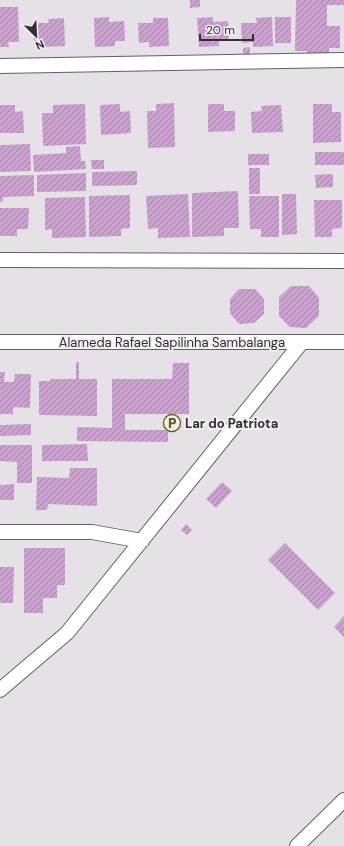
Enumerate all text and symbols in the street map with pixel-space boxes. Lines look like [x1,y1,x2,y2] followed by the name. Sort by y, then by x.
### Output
[16,16,56,56] north arrow
[200,16,253,42] scale bar
[206,22,235,38] text: 20 m
[34,37,47,53] text: N
[59,334,285,351] street label: Alameda Rafael Sapilinha Sambalanga
[162,413,182,433] parking icon: Lar do Patriota
[185,415,278,432] place label: Lar do Patriota

